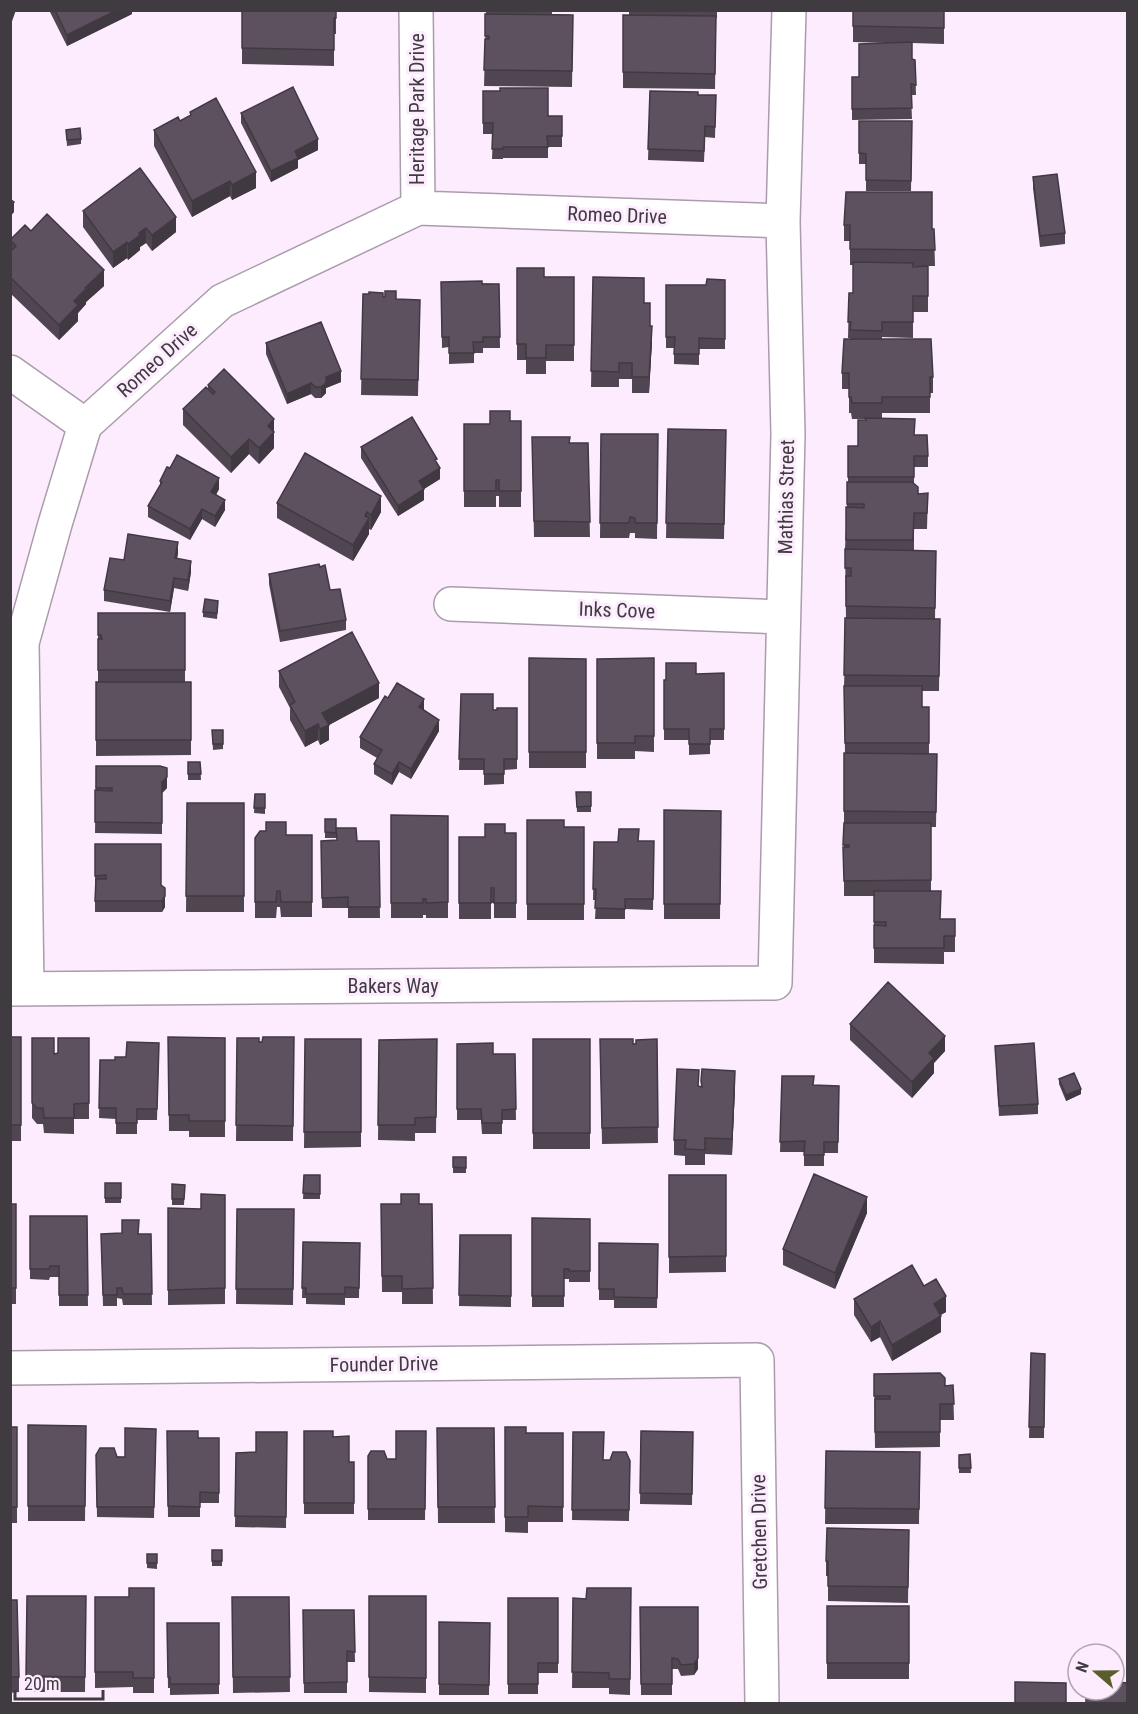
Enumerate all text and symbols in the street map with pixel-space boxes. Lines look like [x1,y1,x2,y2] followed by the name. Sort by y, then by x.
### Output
[405,33,429,185] street label: Heritage Park Drive
[567,201,667,229] street label: Romeo Drive
[112,318,202,402] street label: Romeo Drive
[773,439,799,555] street label: Mathias Street
[578,597,656,623] street label: Inks Cove
[347,974,439,998] street label: Bakers Way
[329,1351,439,1377] street label: Founder Drive
[746,1474,772,1590] street label: Gretchen Drive
[1066,1642,1126,1702] north arrow
[1072,1659,1093,1675] text: N
[15,1663,104,1701] scale bar
[24,1673,59,1694] text: 20 m

